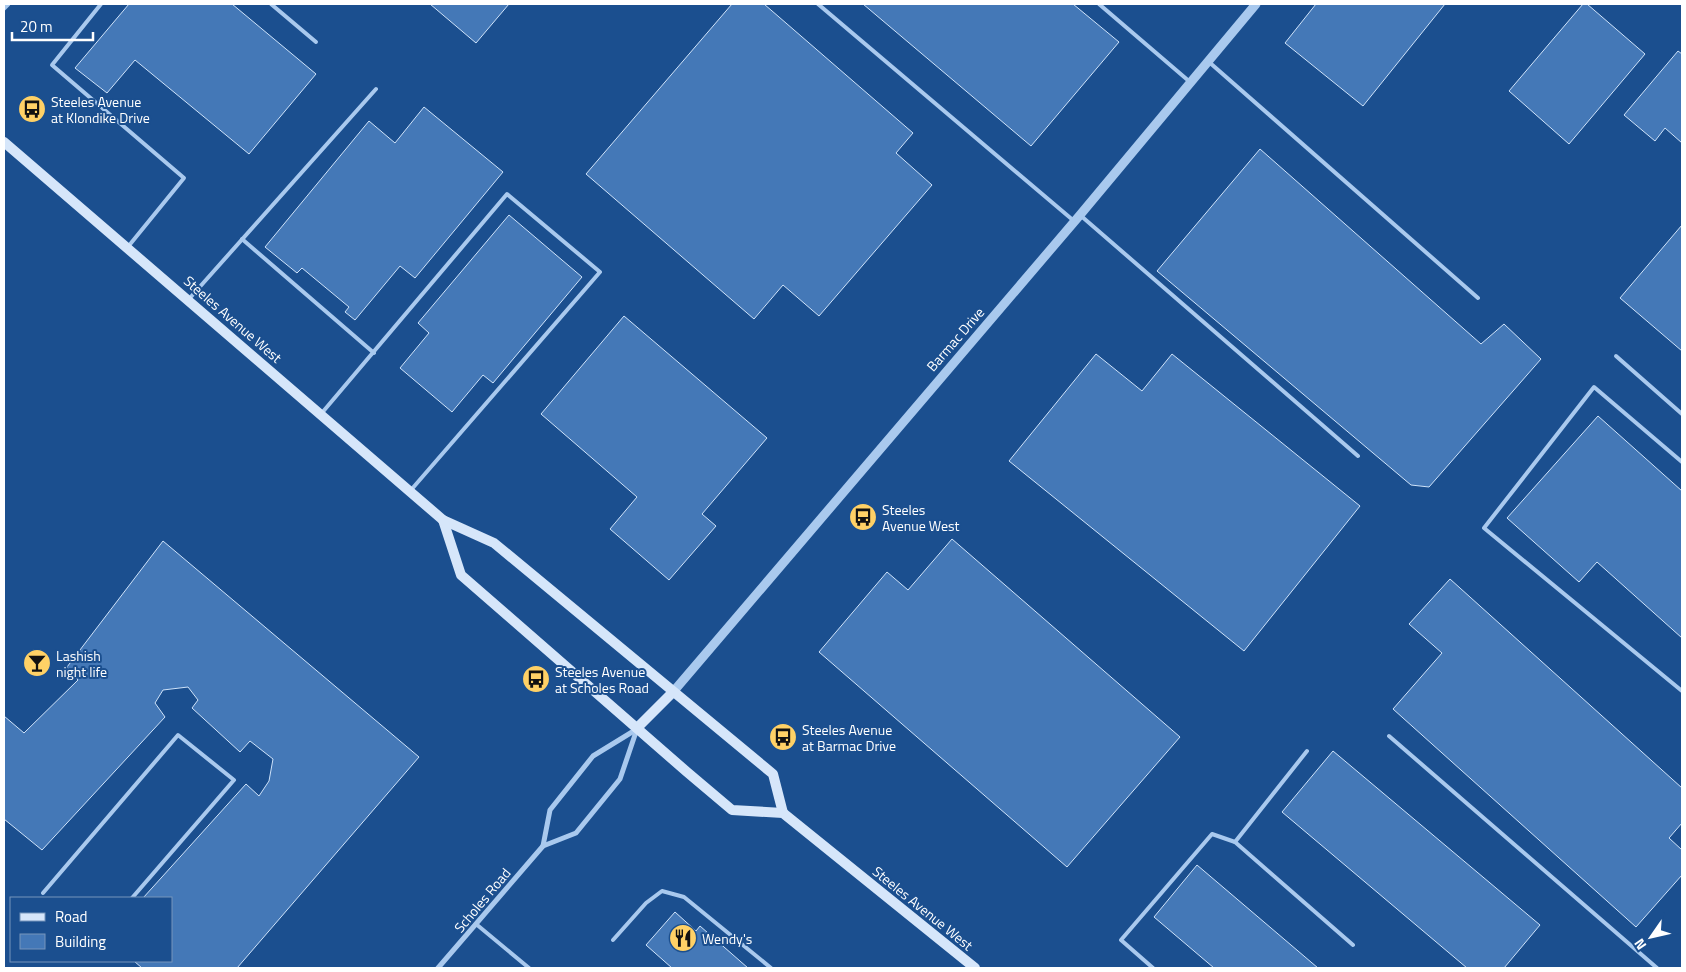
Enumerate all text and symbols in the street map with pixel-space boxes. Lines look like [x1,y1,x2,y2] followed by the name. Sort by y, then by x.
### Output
[12,10,94,42] scale bar
[20,15,53,38] text: 20 m
[51,91,150,128] place label: Steeles Avenue at Klondike Drive
[17,94,47,124] bus stop icon: Steeles Avenue at Klondike Drive
[179,270,287,368] street label: Steeles Avenue West
[921,302,989,376] street label: Barmac Drive
[882,499,960,536] place label: Steeles Avenue West
[848,502,878,532] bus stop icon: Steeles Avenue West
[56,645,107,682] place label: Lashish night life
[22,648,52,678] bar icon: Lashish night life
[555,661,649,698] place label: Steeles Avenue at Scholes Road
[521,664,551,694] bus stop icon: Steeles Avenue at Scholes Road
[802,719,896,756] place label: Steeles Avenue at Barmac Drive
[768,722,798,752] bus stop icon: Steeles Avenue at Barmac Drive
[868,861,978,955] street label: Steeles Avenue West
[449,863,515,937] street label: Scholes Road
[10,897,172,962] legend
[55,905,87,928] text: Road
[1626,912,1676,962] north arrow
[668,923,698,953] restaurant icon: Wendy's
[702,928,752,949] place label: Wendy's
[55,930,106,953] text: Building
[1628,935,1651,954] text: N

